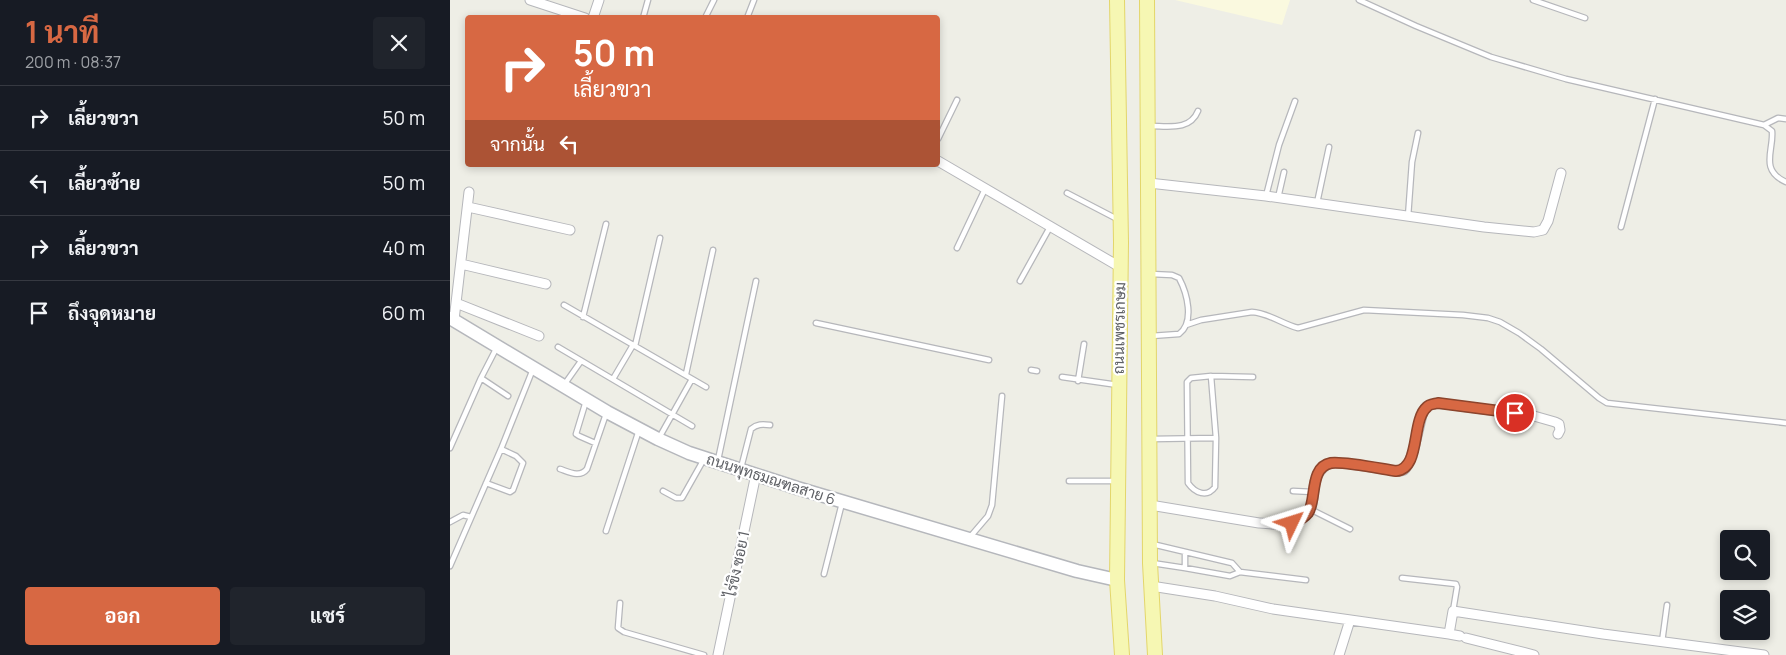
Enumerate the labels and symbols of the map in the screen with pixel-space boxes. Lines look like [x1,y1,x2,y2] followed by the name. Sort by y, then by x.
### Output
[1108,282,1130,374] street label: ถนนเพชรเกษม
[1494,392,1536,434] pin
[704,448,838,511] street label: ถนนพุทธมณฑลสาย 6
[1265,496,1317,548] position arrow
[720,529,754,600] street label: ไร่ขิง ซอย 1

